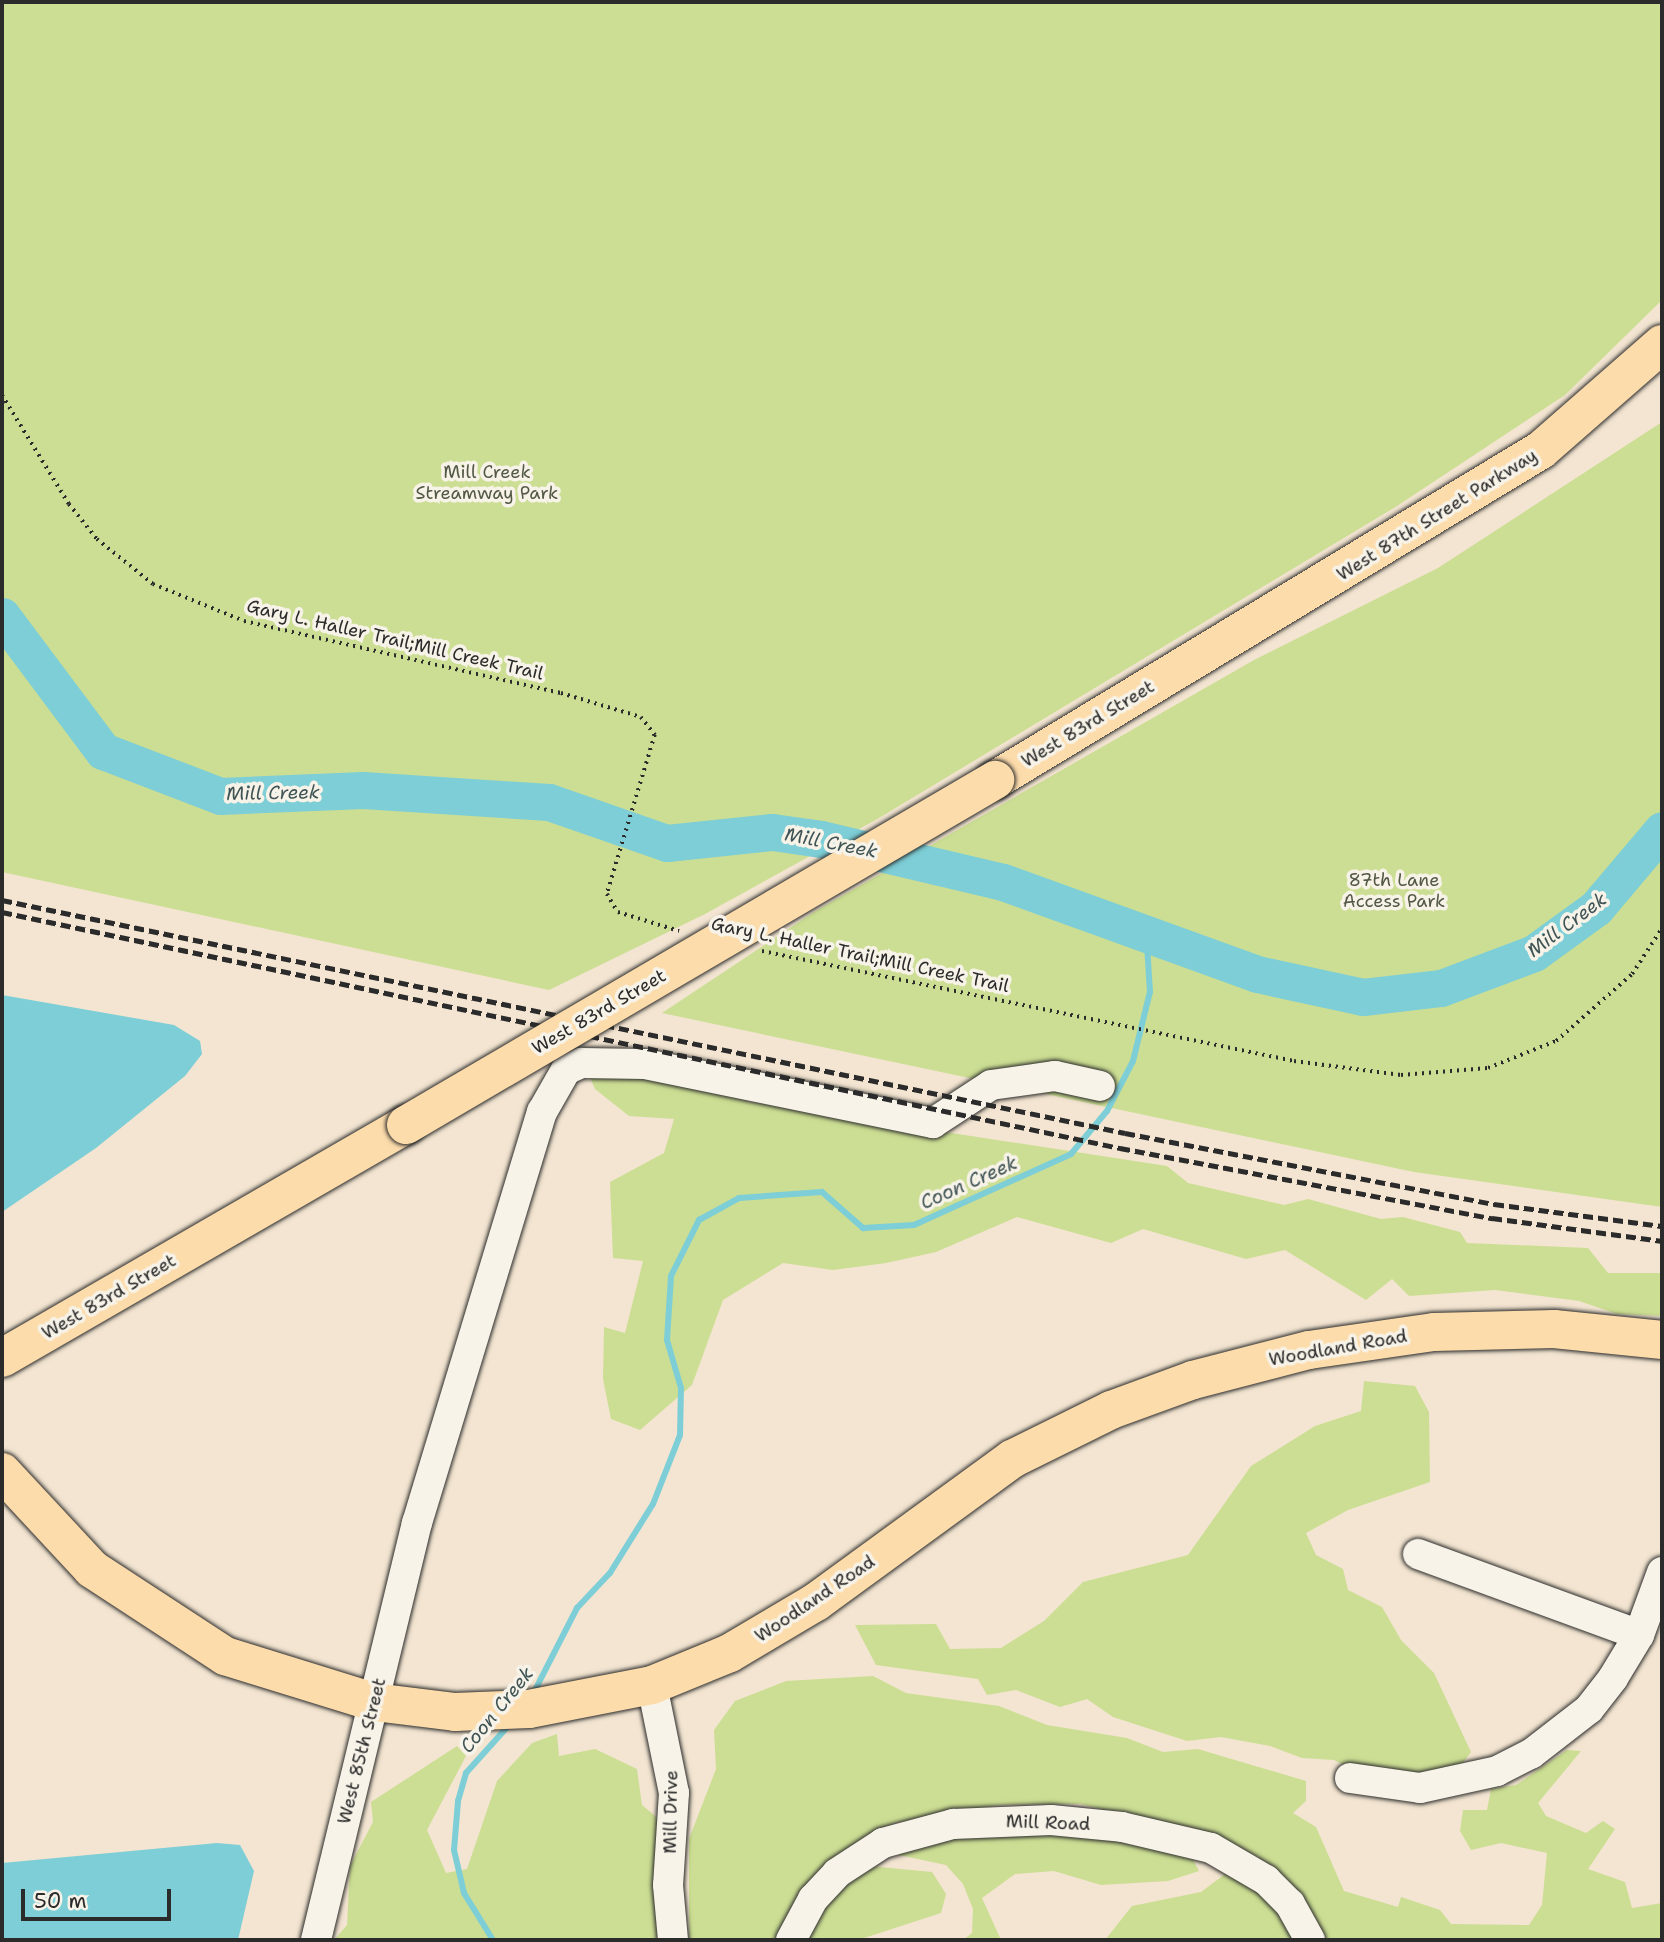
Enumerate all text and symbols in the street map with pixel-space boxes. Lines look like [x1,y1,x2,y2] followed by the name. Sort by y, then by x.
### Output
[1333,444,1541,586] street label: West 87th Street Parkway
[416,462,558,504] park label: Mill Creek Streamway Park
[245,595,545,685] street label: Gary L. Haller Trail;Mill Creek Trail
[1018,676,1158,772] street label: West 83rd Street
[226,781,320,805] water label: Mill Creek
[783,823,879,863] water label: Mill Creek
[1343,870,1445,912] park label: 87th Lane Access Park
[1523,888,1611,962] water label: Mill Creek
[709,913,1011,997] street label: Gary L. Haller Trail;Mill Creek Trail
[528,965,670,1059] street label: West 83rd Street
[917,1151,1021,1215] water label: Coon Creek
[38,1250,180,1344] street label: West 83rd Street
[1267,1325,1409,1371] street label: Woodland Road
[751,1551,879,1647] street label: Woodland Road
[455,1662,539,1758] water label: Coon Creek
[333,1676,391,1826] street label: West 85th Street
[659,1770,683,1854] street label: Mill Drive
[1005,1811,1091,1835] street label: Mill Road
[24,1876,175,1920] scale bar
[34,1887,87,1915] text: 50 m

